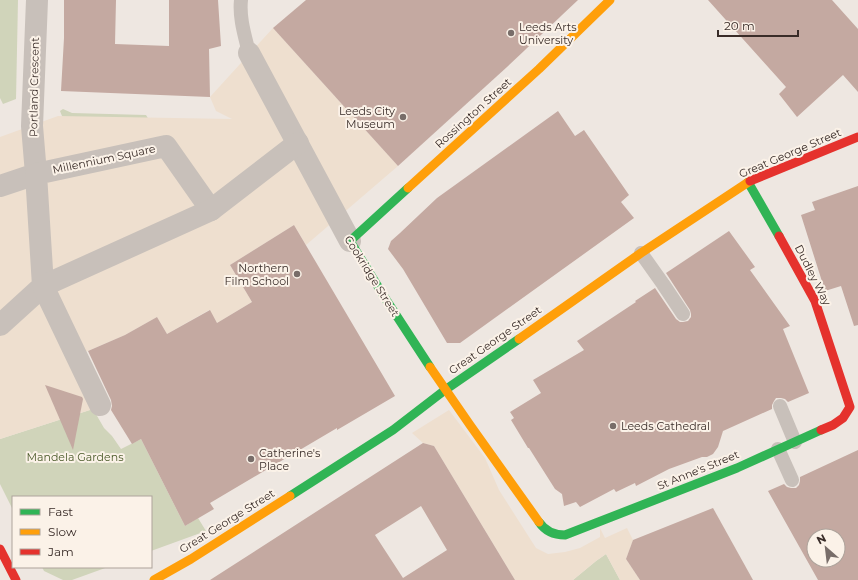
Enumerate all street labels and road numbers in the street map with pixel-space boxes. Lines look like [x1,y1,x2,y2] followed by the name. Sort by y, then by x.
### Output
[26,37,42,137] street label: Portland Crescent
[432,75,515,151] street label: Rossington Street
[737,125,844,181] street label: Great George Street
[51,141,157,177] street label: Millennium Square
[341,233,403,320] street label: Cookridge Street
[792,242,834,308] street label: Dudley Way
[446,302,544,377] street label: Great George Street
[655,447,741,493] street label: St Anne's Street
[177,486,278,556] street label: Great George Street

